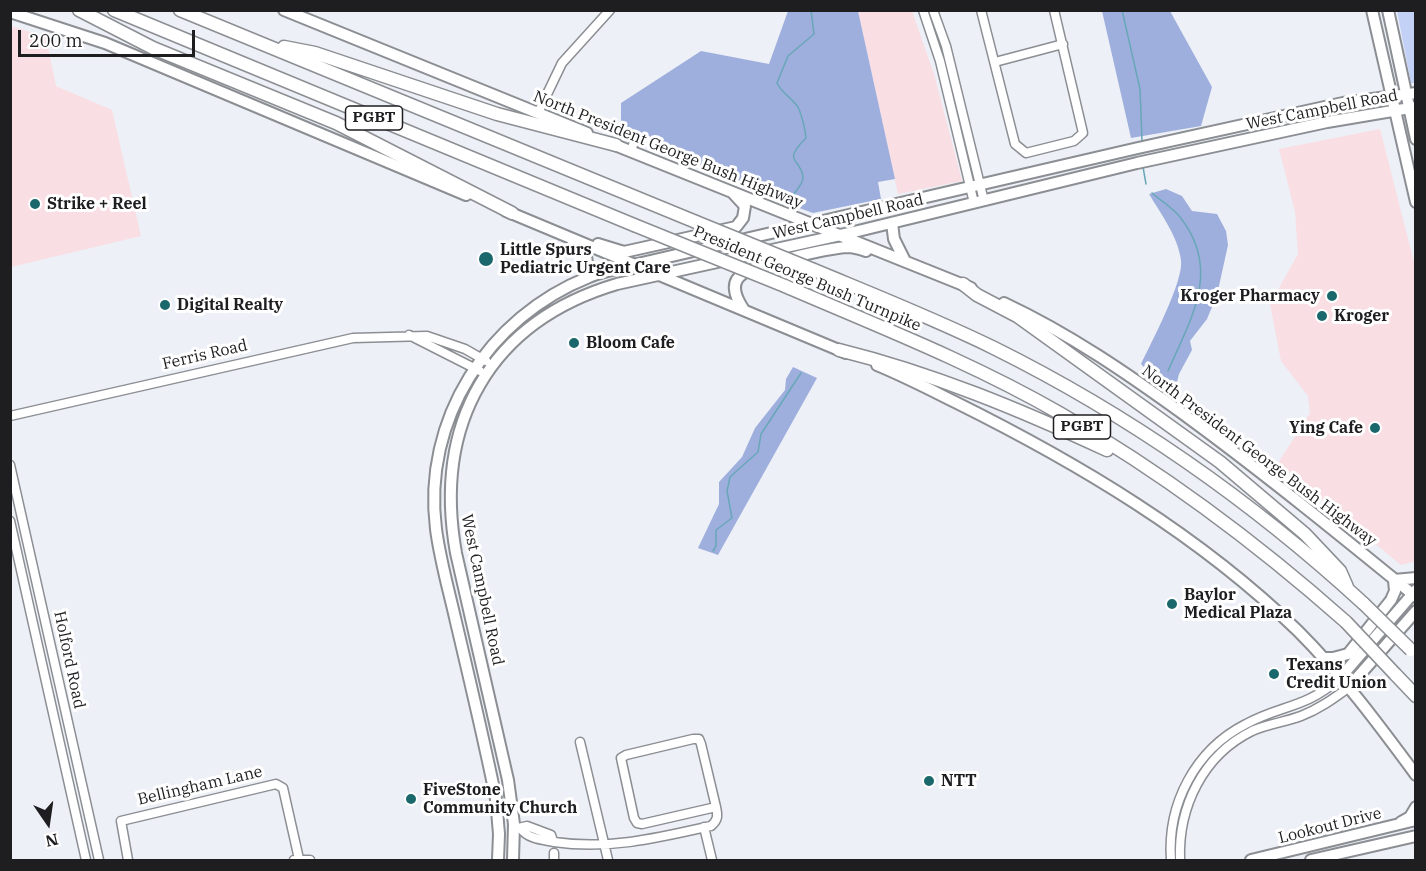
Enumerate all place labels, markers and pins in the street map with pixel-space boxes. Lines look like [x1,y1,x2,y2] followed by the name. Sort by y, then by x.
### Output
[47,194,147,214] place label: Strike + Reel
[28,197,42,211] marker: Strike + Reel
[500,240,671,278] place label: Little Spurs Pediatric Urgent Care
[477,250,495,268] marker: Little Spurs Pediatric Urgent Care
[1180,286,1320,306] place label: Kroger Pharmacy
[1325,289,1339,303] marker: Kroger Pharmacy
[177,295,283,315] place label: Digital Realty
[158,298,172,312] marker: Digital Realty
[1334,306,1389,326] place label: Kroger
[1315,309,1329,323] marker: Kroger
[586,333,675,353] place label: Bloom Cafe
[567,336,581,350] marker: Bloom Cafe
[1289,418,1363,438] place label: Ying Cafe
[1368,421,1382,435] marker: Ying Cafe
[1184,585,1292,623] place label: Baylor Medical Plaza
[1165,597,1179,611] marker: Baylor Medical Plaza
[1286,655,1387,693] place label: Texans Credit Union
[1267,667,1281,681] marker: Texans Credit Union
[941,771,977,791] place label: NTT
[922,774,936,788] marker: NTT
[423,780,577,818] place label: FiveStone Community Church
[404,792,418,806] marker: FiveStone Community Church

